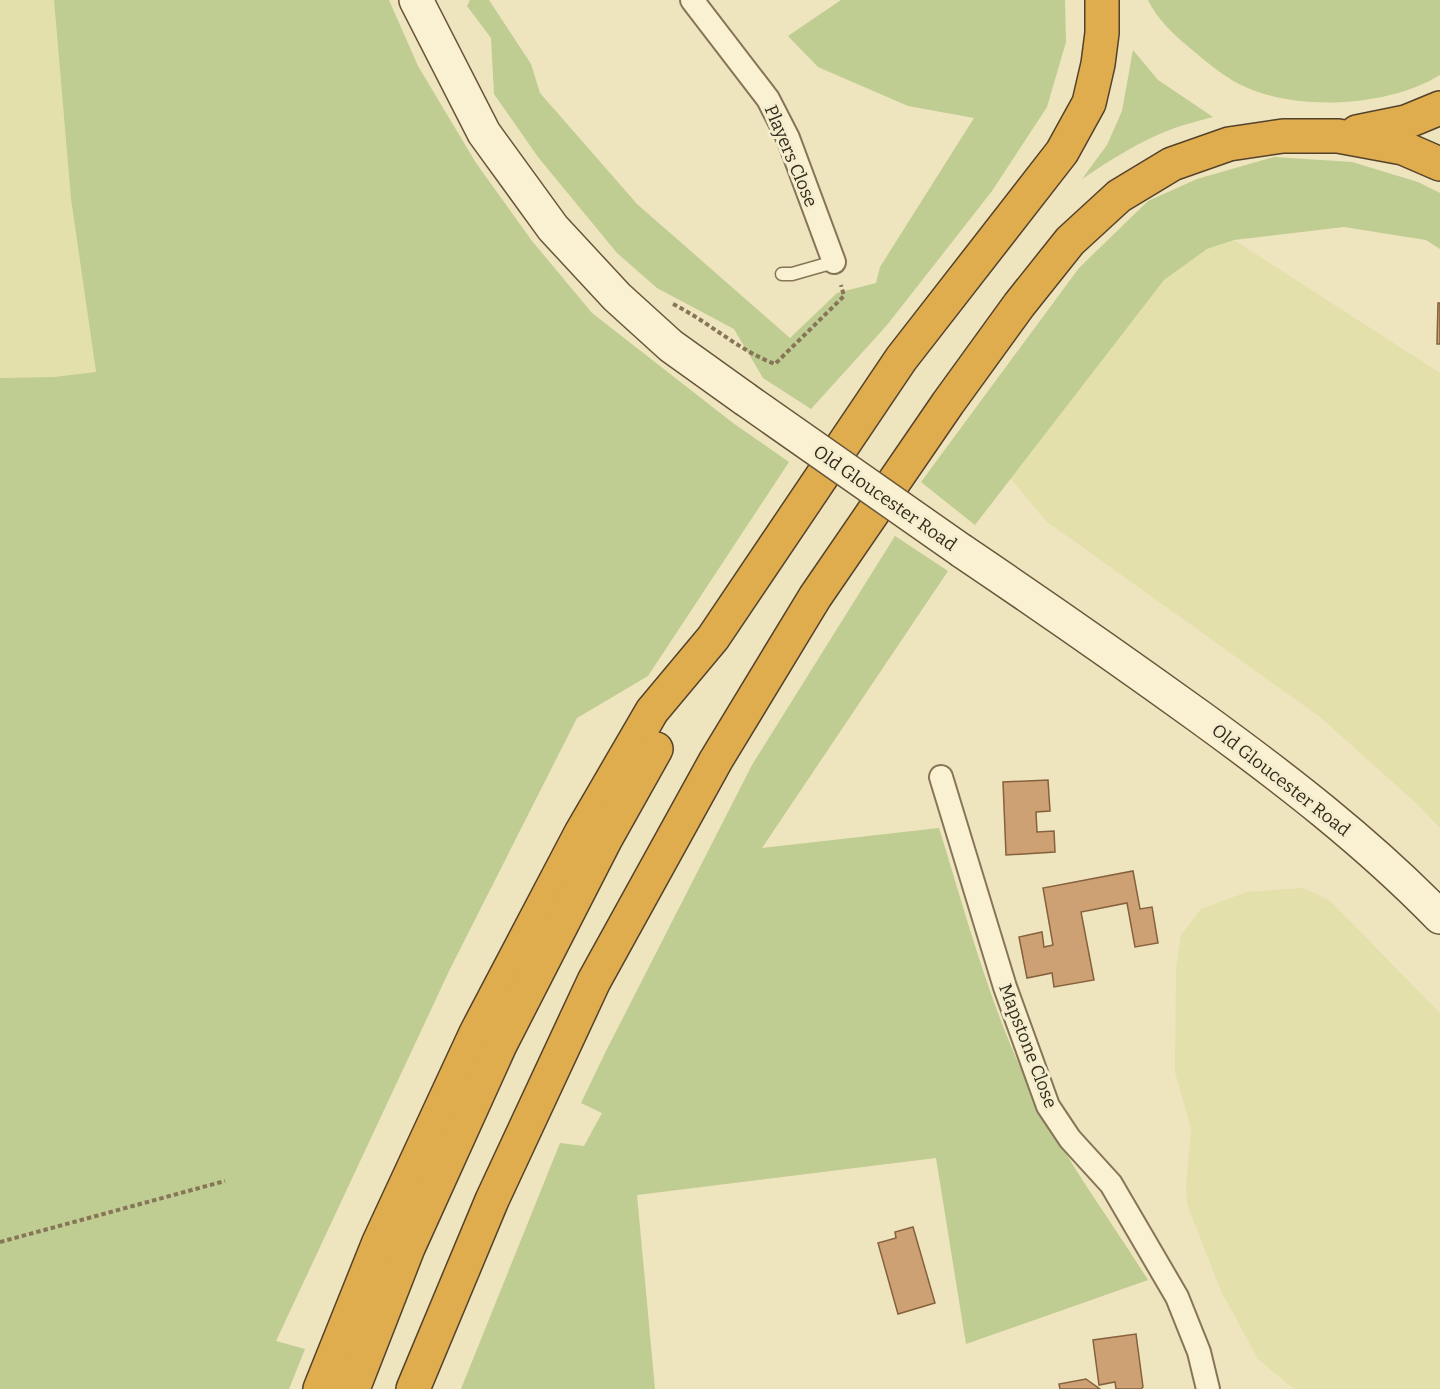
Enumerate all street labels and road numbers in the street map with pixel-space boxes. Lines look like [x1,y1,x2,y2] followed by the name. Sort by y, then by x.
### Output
[760,102,822,210] street label: Players Close
[809,440,961,556] street label: Old Gloucester Road
[1207,719,1355,841] street label: Old Gloucester Road
[994,981,1062,1111] street label: Mapstone Close

